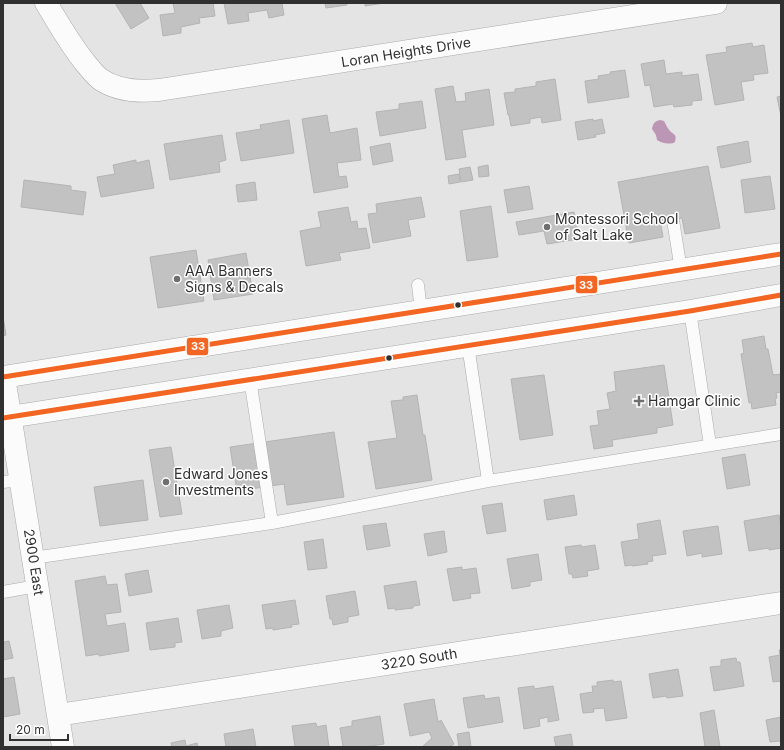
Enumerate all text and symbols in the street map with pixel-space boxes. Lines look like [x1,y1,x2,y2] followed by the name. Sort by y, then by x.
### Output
[340,33,472,70] street label: Loran Heights Drive
[555,210,678,243] place label: Montessori School of Salt Lake
[542,222,552,232] marker: Montessori School of Salt Lake
[185,262,284,295] place label: AAA Banners Signs & Decals
[172,274,182,284] marker: AAA Banners Signs & Decals
[575,275,598,294] line badge: 33
[579,278,593,292] text: 33
[453,300,463,310] unlabelled marker
[186,337,209,356] line badge: 33
[191,339,205,353] text: 33
[384,353,394,363] unlabelled marker
[648,392,741,409] place label: Hamgar Clinic
[633,395,645,407] marker: Hamgar Clinic
[174,465,268,498] place label: Edward Jones Investments
[161,477,171,487] marker: Edward Jones Investments
[21,527,48,597] street label: 2900 East
[380,644,458,673] street label: 3220 South
[10,716,68,742] scale bar
[16,722,45,737] text: 20 m

